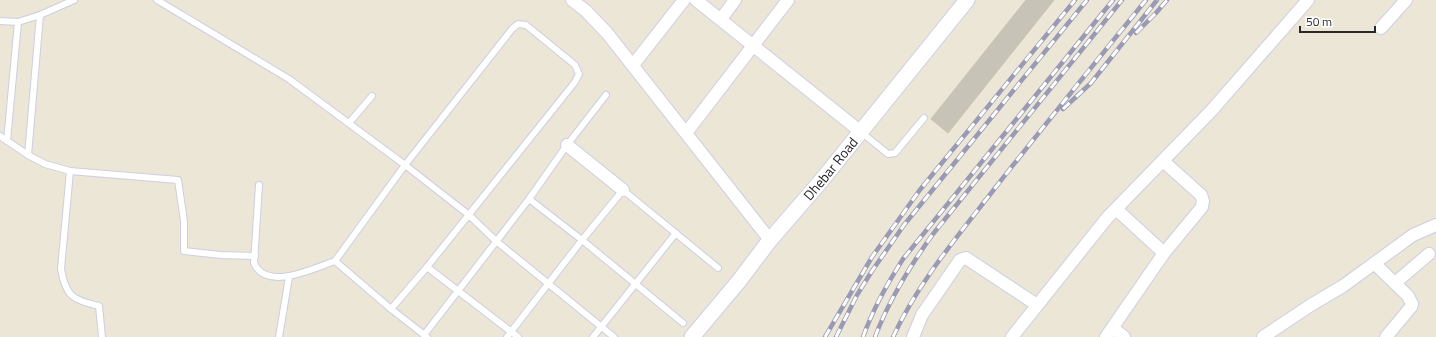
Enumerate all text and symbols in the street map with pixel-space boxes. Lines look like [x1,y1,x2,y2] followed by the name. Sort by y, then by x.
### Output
[1300,8,1375,34] scale bar
[1306,12,1332,31] text: 50 m
[798,132,862,205] street label: Dhebar Road

